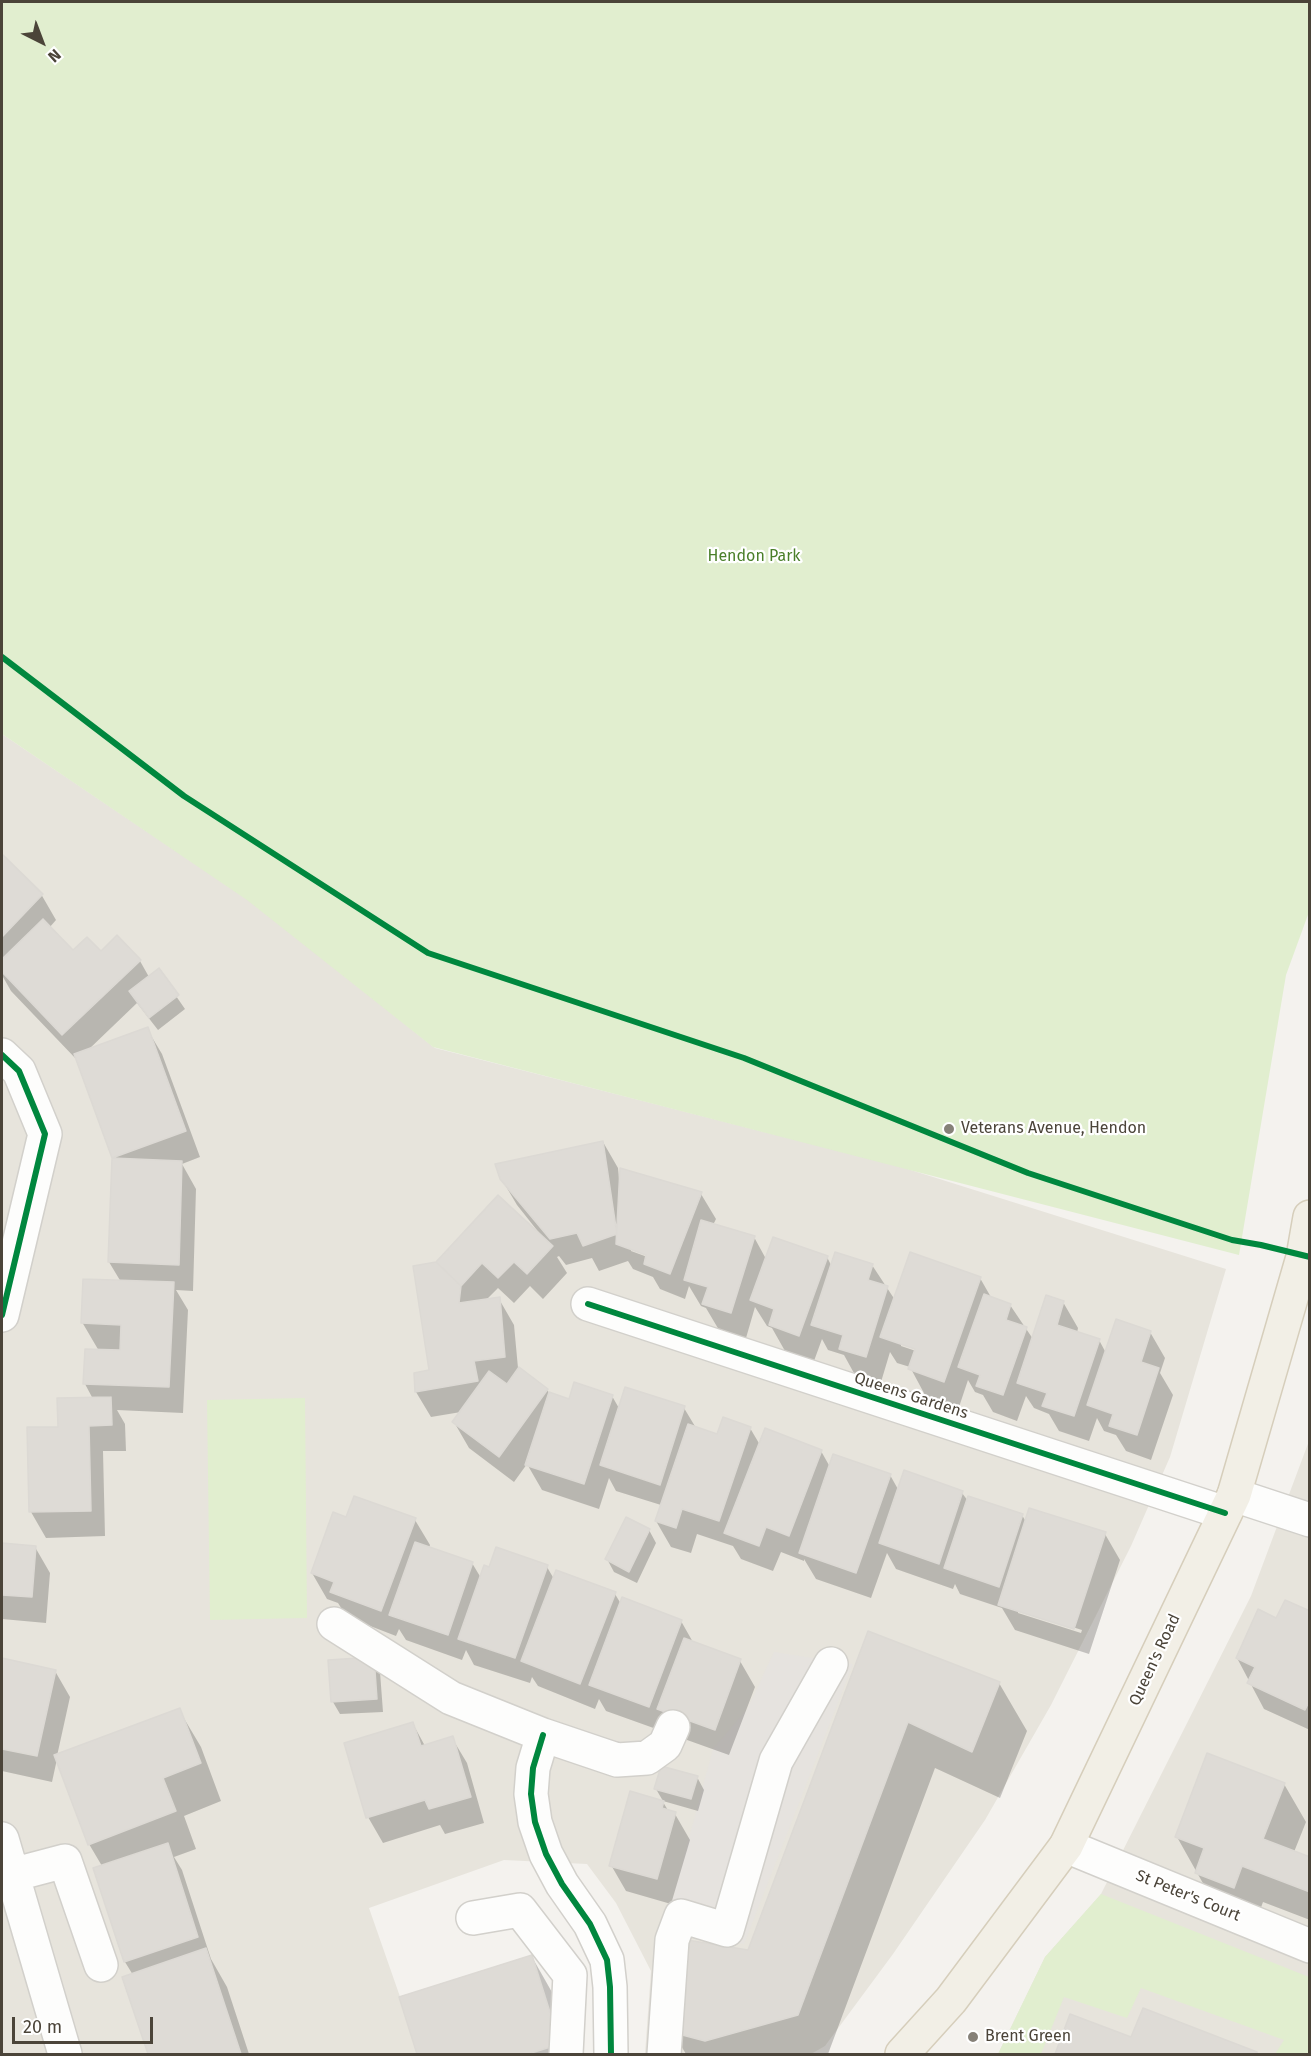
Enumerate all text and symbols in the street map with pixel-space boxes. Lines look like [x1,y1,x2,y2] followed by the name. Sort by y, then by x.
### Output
[12,12,72,72] north arrow
[44,45,65,66] text: N
[708,547,800,567] park label: Hendon Park
[961,1119,1146,1139] place label: Veterans Avenue, Hendon
[942,1122,956,1136] marker: Veterans Avenue, Hendon
[852,1369,970,1423] street label: Queens Gardens
[1125,1611,1185,1709] street label: Queen's Road
[1133,1866,1243,1926] street label: St Peter's Court
[15,2005,156,2043] scale bar
[23,2016,62,2038] text: 20 m
[985,2027,1071,2047] place label: Brent Green
[966,2030,980,2044] marker: Brent Green

